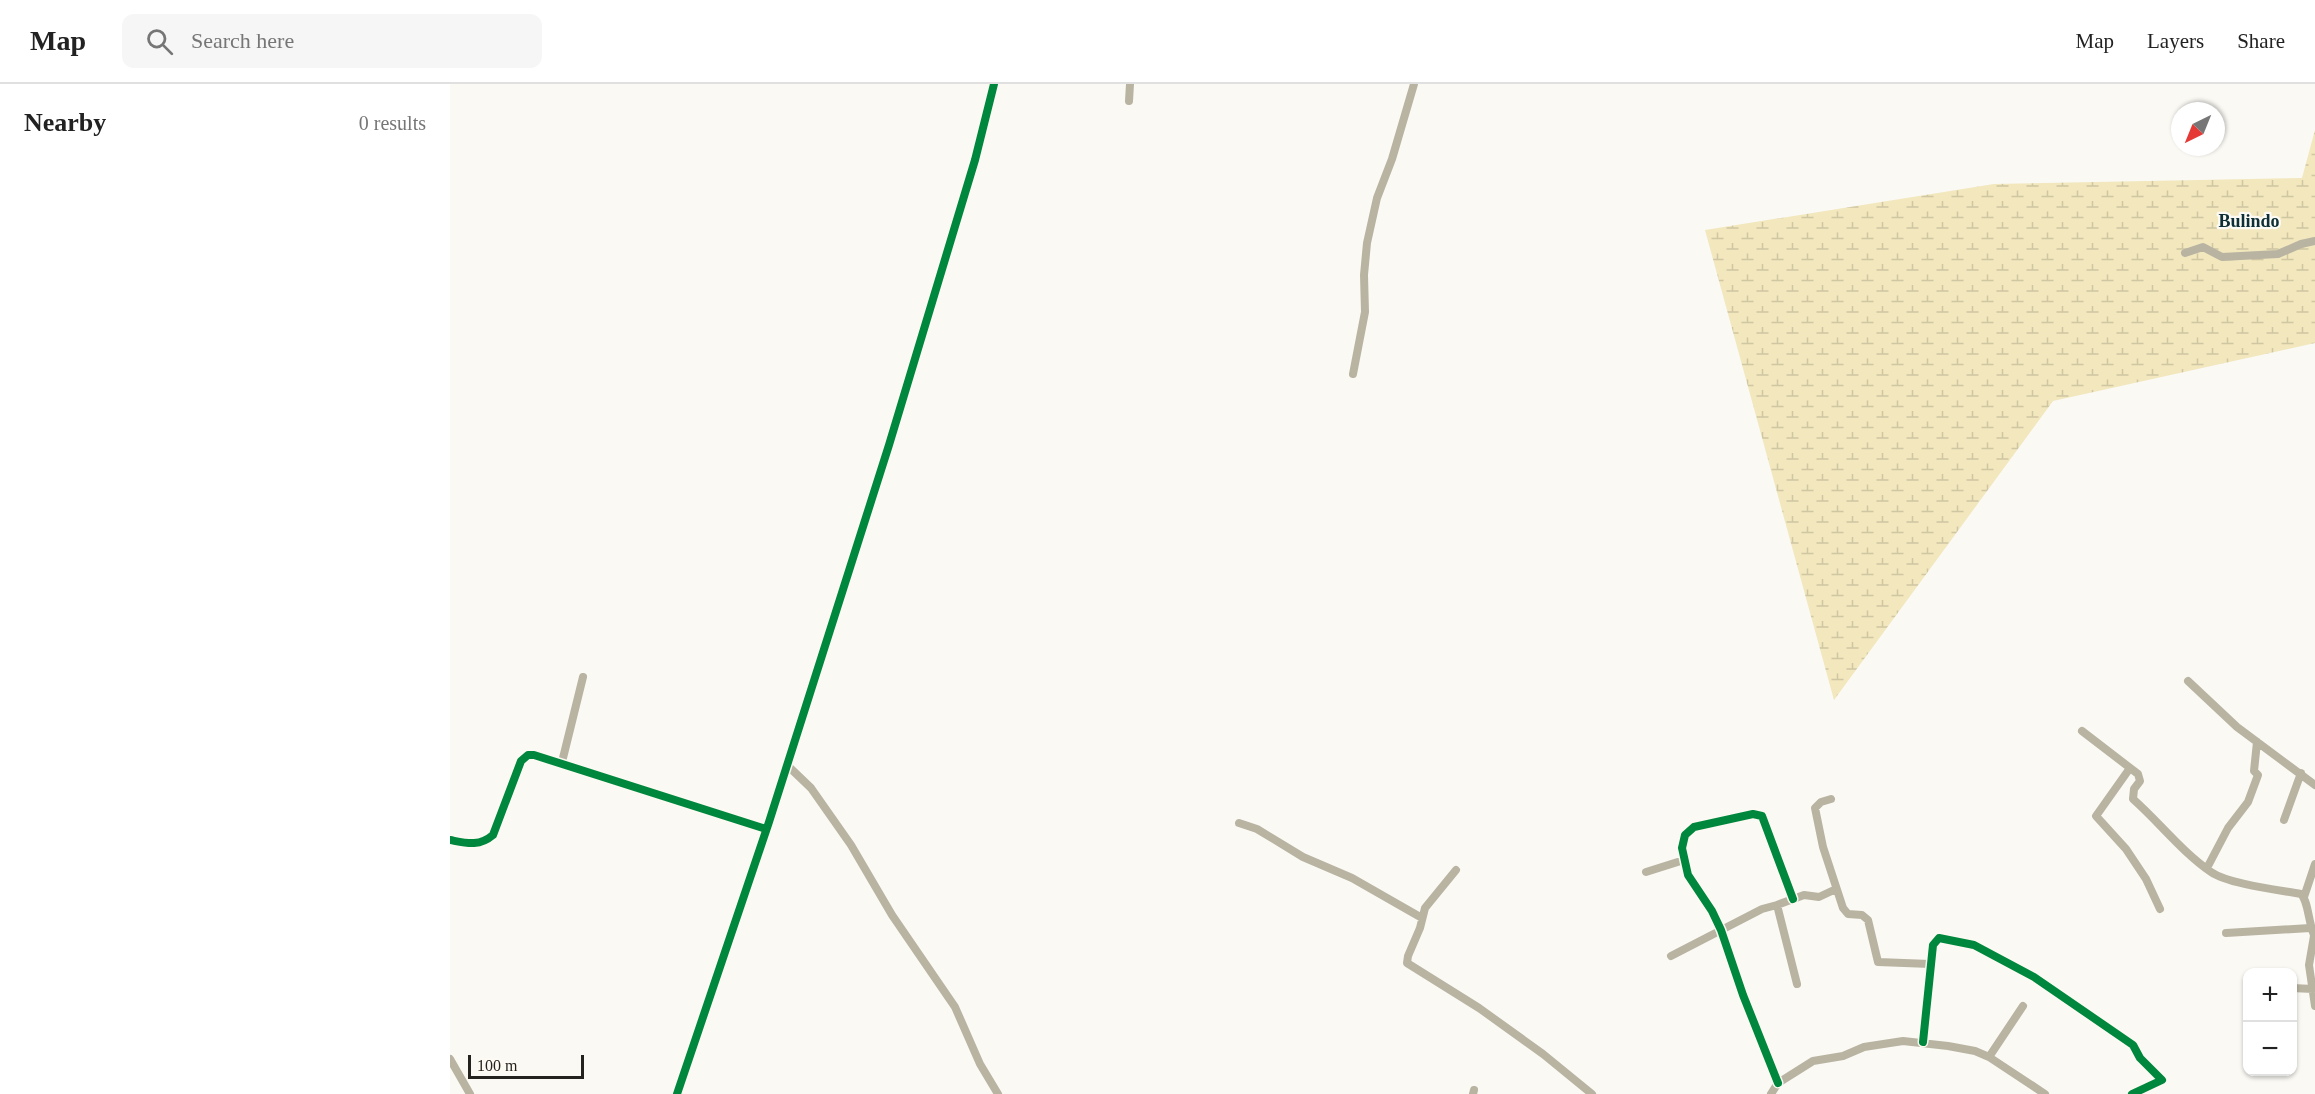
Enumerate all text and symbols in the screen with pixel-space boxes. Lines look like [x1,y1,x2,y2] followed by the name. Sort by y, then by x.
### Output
[122,14,542,68] search box
[30,25,86,56] text: Map
[143,25,176,58] icon: search
[191,28,294,53] text: Search here
[2076,29,2114,53] text: Map
[2147,29,2204,53] text: Layers
[2237,29,2285,53] text: Share
[2171,102,2225,156] north arrow
[24,108,106,137] text: Nearby
[359,112,426,134] text: 0 results
[2218,211,2280,231] district label: Bulindo
[2243,968,2297,1076] map controls
[2243,968,2297,1022] button: +
[2243,1022,2297,1076] button: −
[468,1052,584,1080] scale bar
[477,1057,517,1074] text: 100 m

